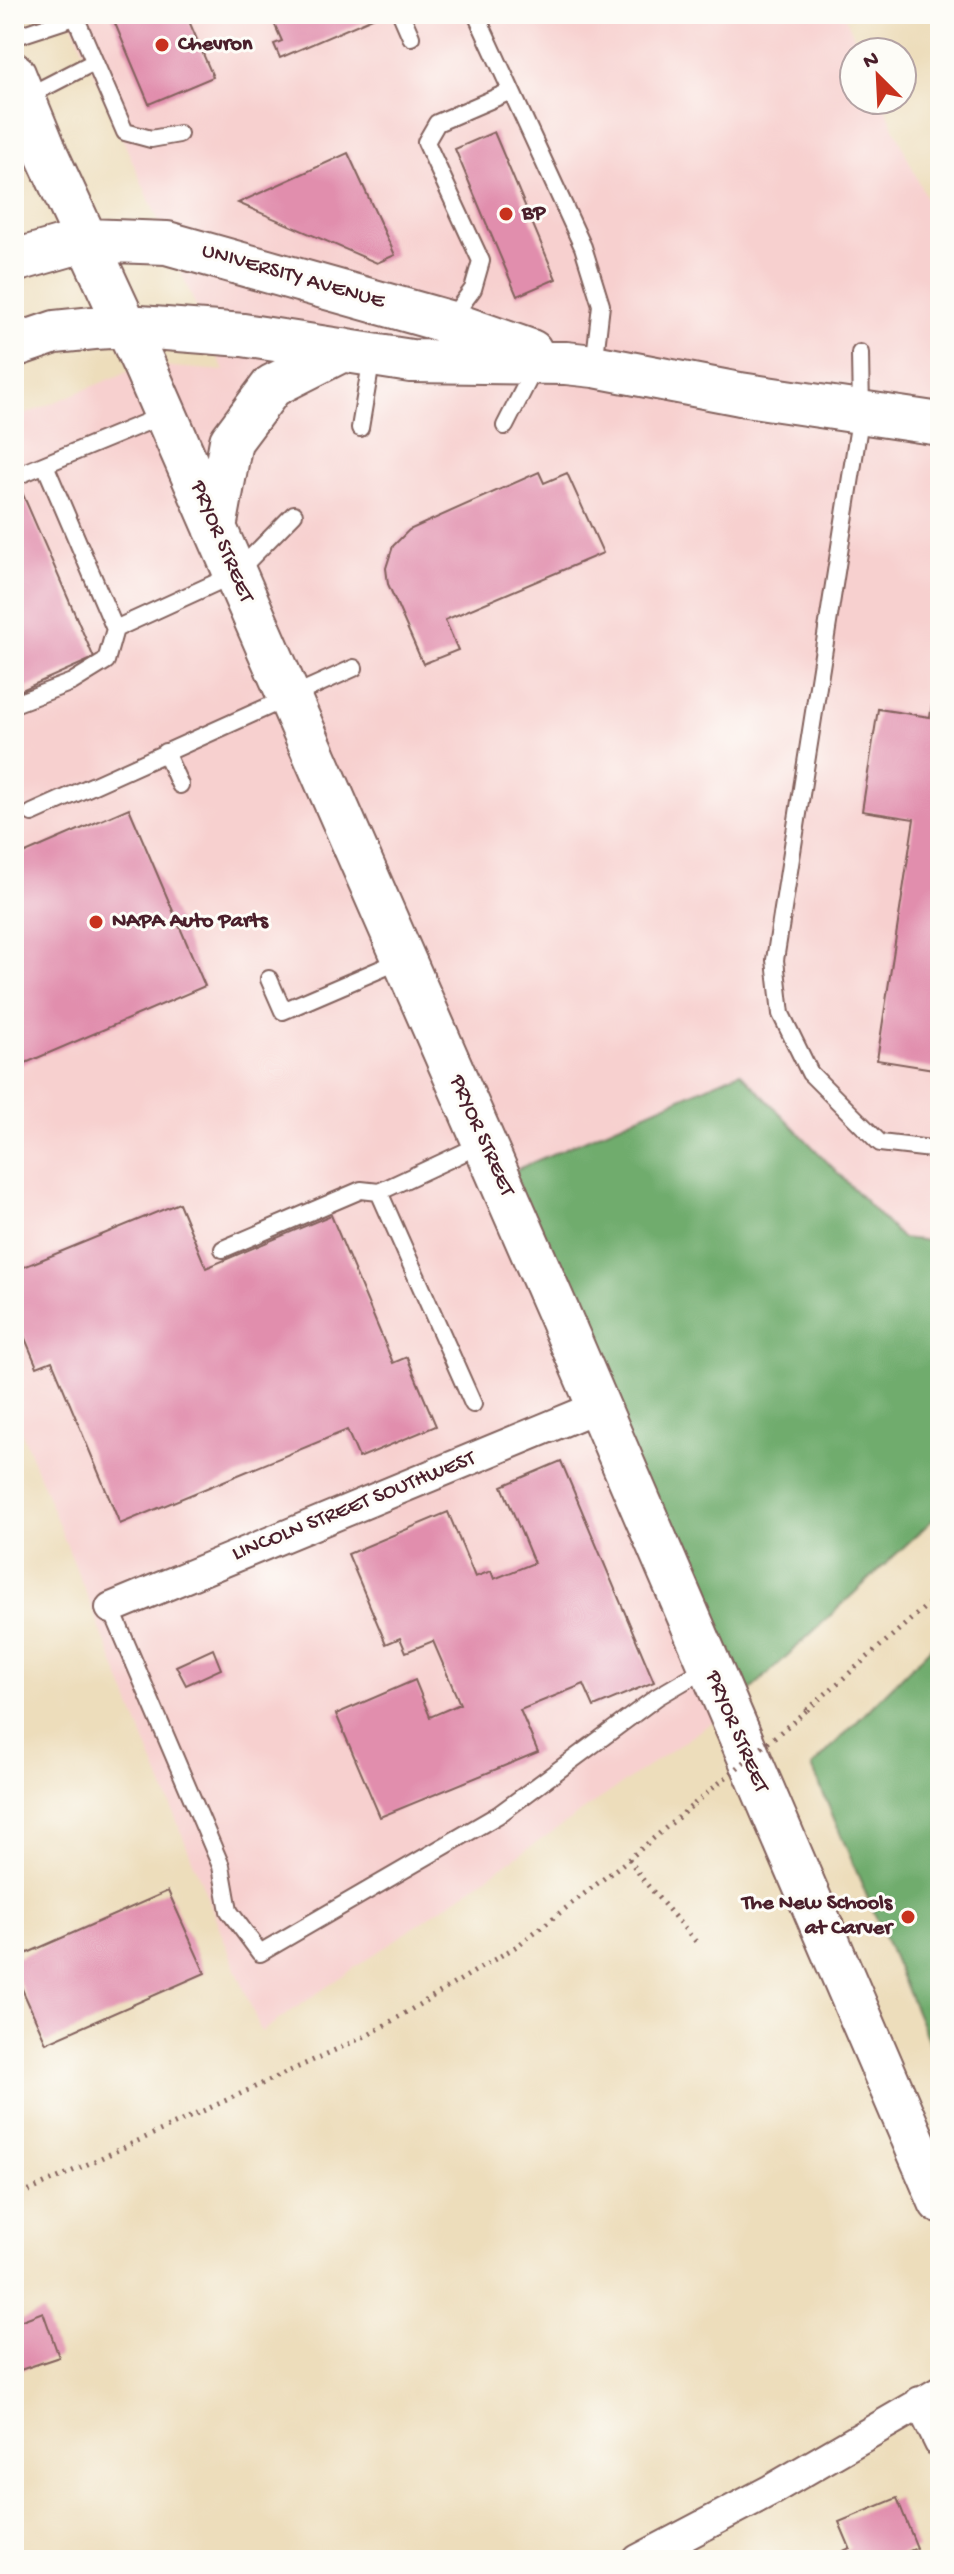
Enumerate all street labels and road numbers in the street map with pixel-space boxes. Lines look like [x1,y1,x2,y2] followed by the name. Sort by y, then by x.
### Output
[199,238,389,316] street label: UNIVERSITY AVENUE
[183,476,259,608] street label: PRYOR STREET
[442,1070,520,1202] street label: PRYOR STREET
[229,1446,481,1568] street label: LINCOLN STREET SOUTHWEST
[698,1666,774,1798] street label: PRYOR STREET

